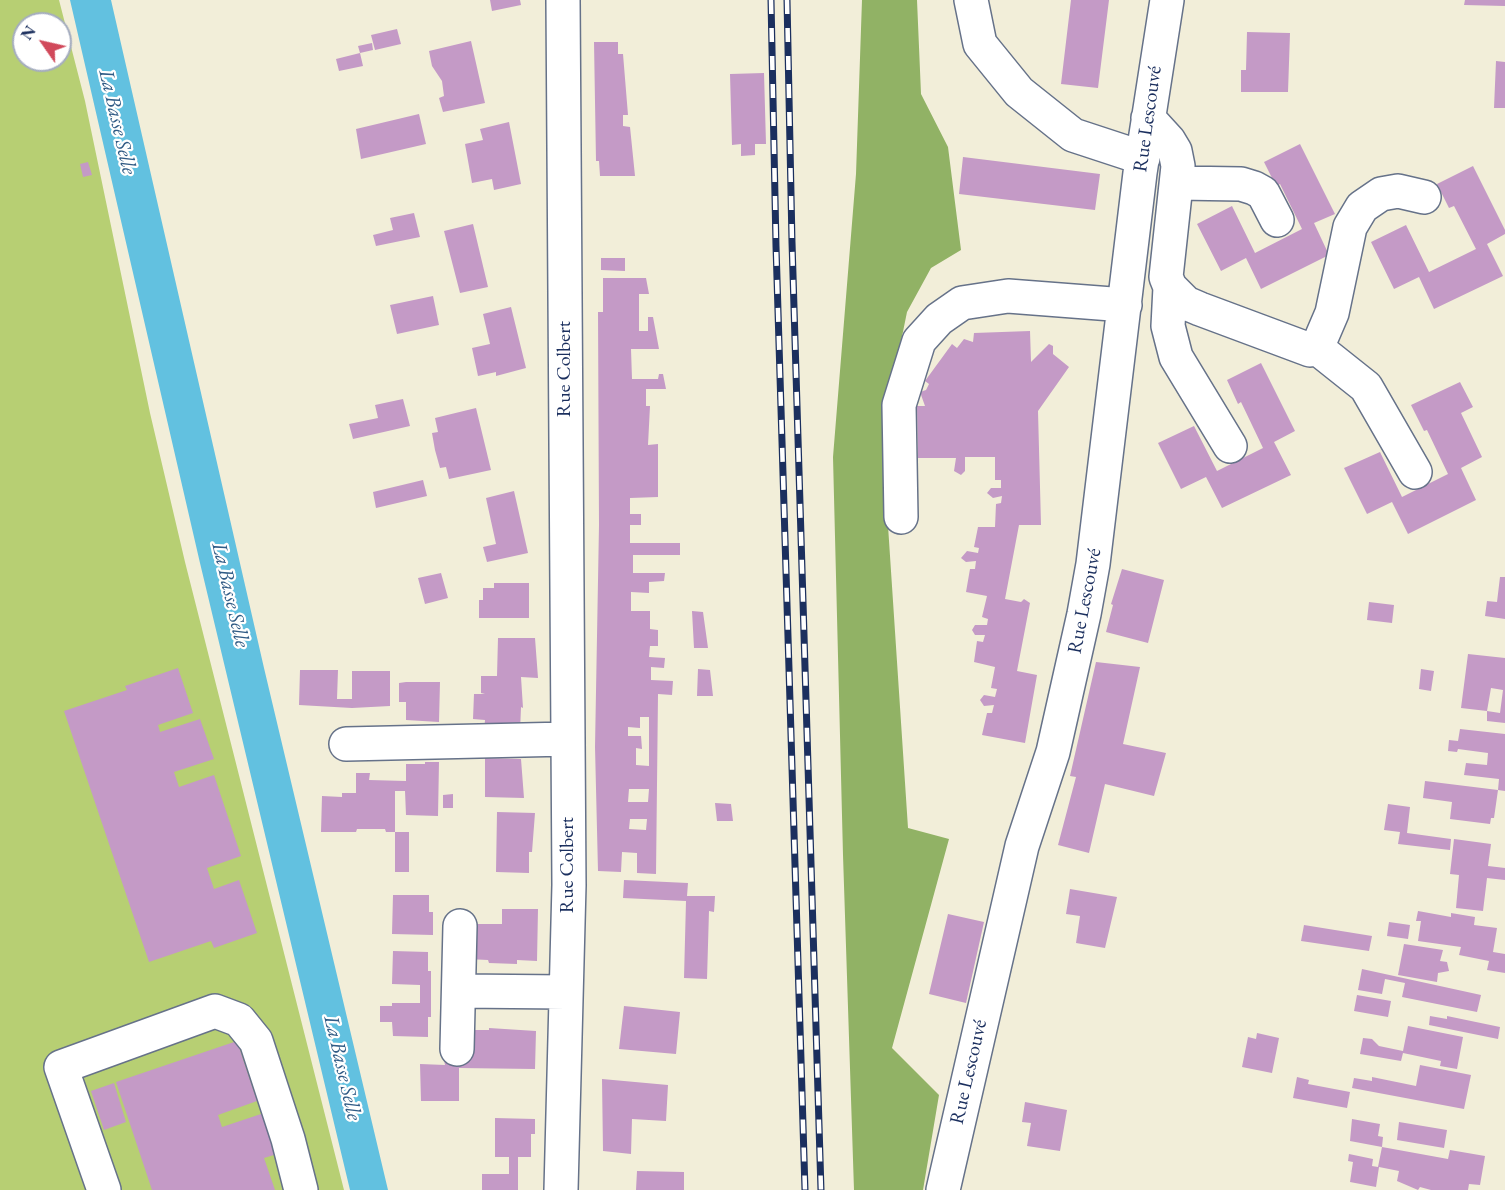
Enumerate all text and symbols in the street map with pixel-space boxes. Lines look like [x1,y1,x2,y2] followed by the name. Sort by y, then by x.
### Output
[12,12,72,72] north arrow
[16,22,41,44] text: N
[1129,64,1167,174] street label: Rue Lescouvé
[93,67,141,177] water label: La Basse Selle
[553,321,577,417] street label: Rue Colbert
[206,540,254,650] water label: La Basse Selle
[1063,546,1107,656] street label: Rue Lescouvé
[556,817,580,913] street label: Rue Colbert
[318,1013,366,1123] water label: La Basse Selle
[945,1017,993,1127] street label: Rue Lescouvé

